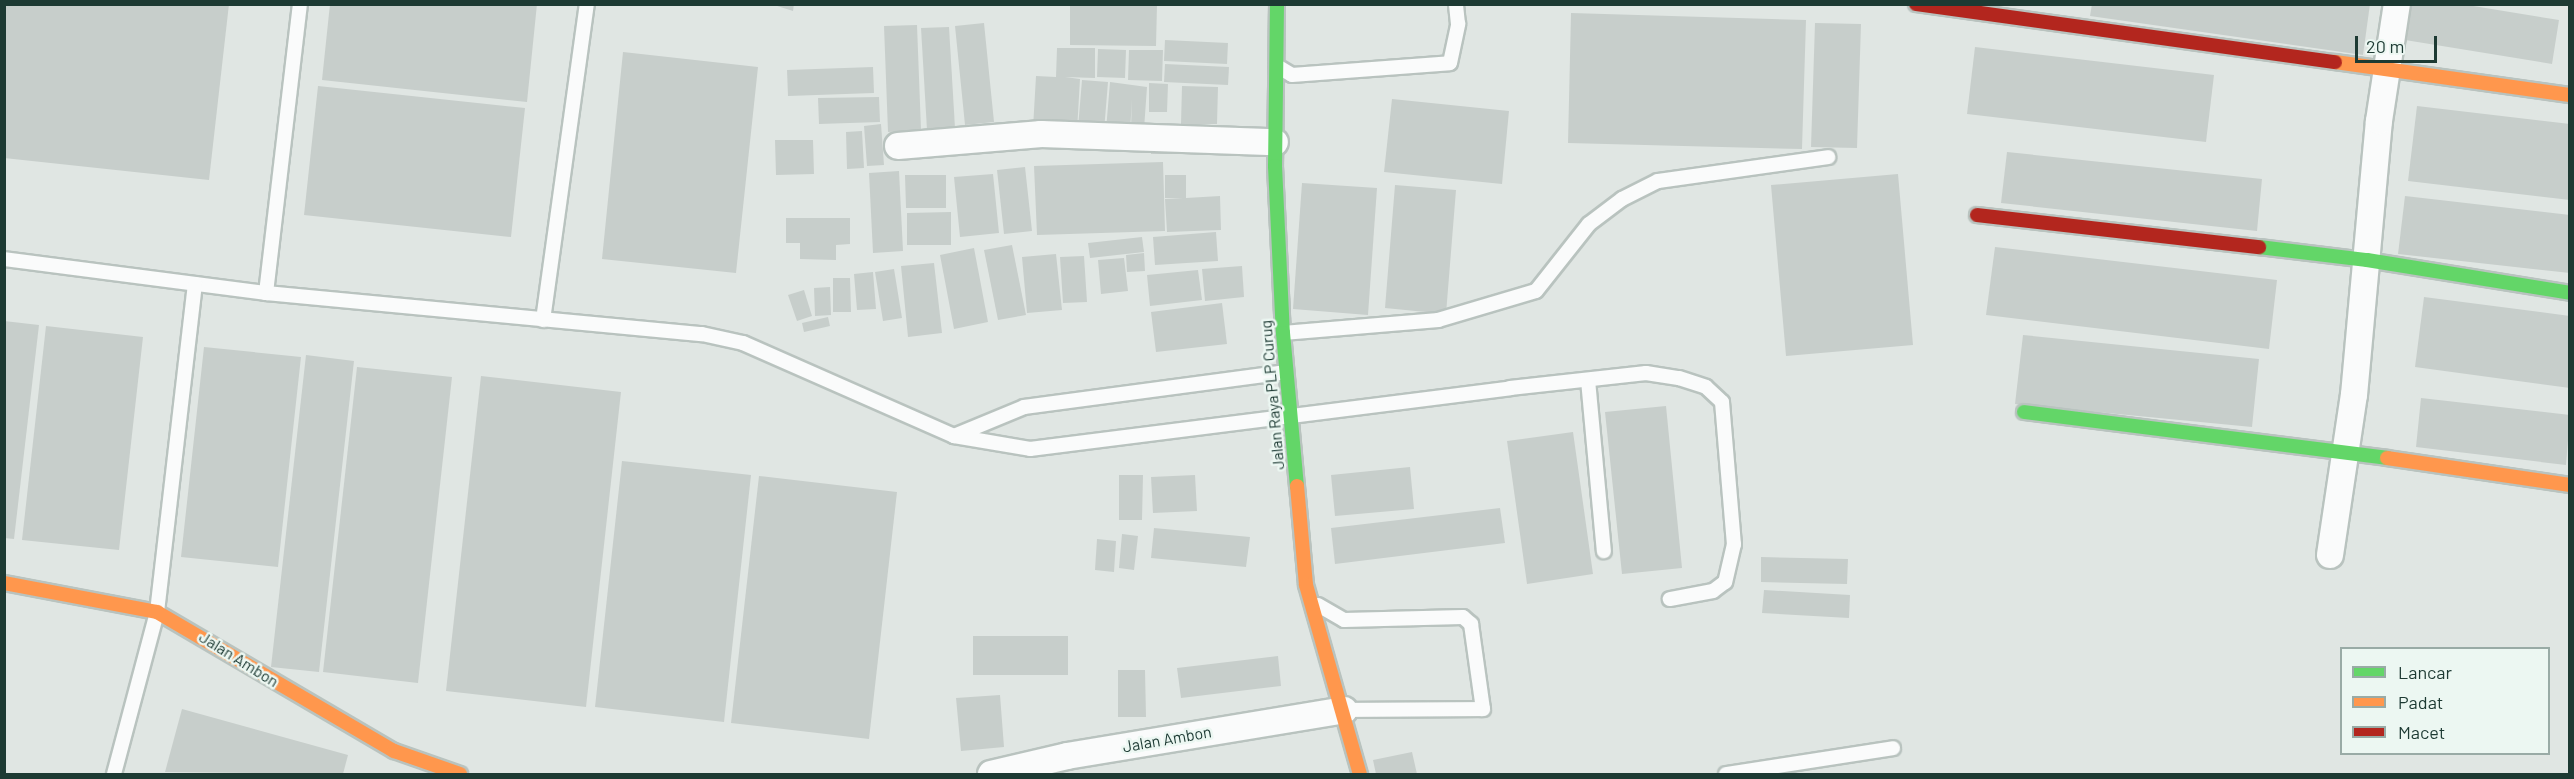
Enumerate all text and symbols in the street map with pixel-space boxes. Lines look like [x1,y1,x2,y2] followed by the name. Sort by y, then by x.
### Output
[2358,24,2440,62] scale bar
[2366,35,2404,57] text: 20 m
[1256,319,1288,471] street label: Jalan Raya PLP Curug
[196,627,282,691] street label: Jalan Ambon
[2340,647,2550,755] legend
[2398,661,2452,683] text: Lancar
[2398,691,2443,713] text: Padat
[2398,721,2445,743] text: Macet
[1121,722,1213,756] street label: Jalan Ambon

